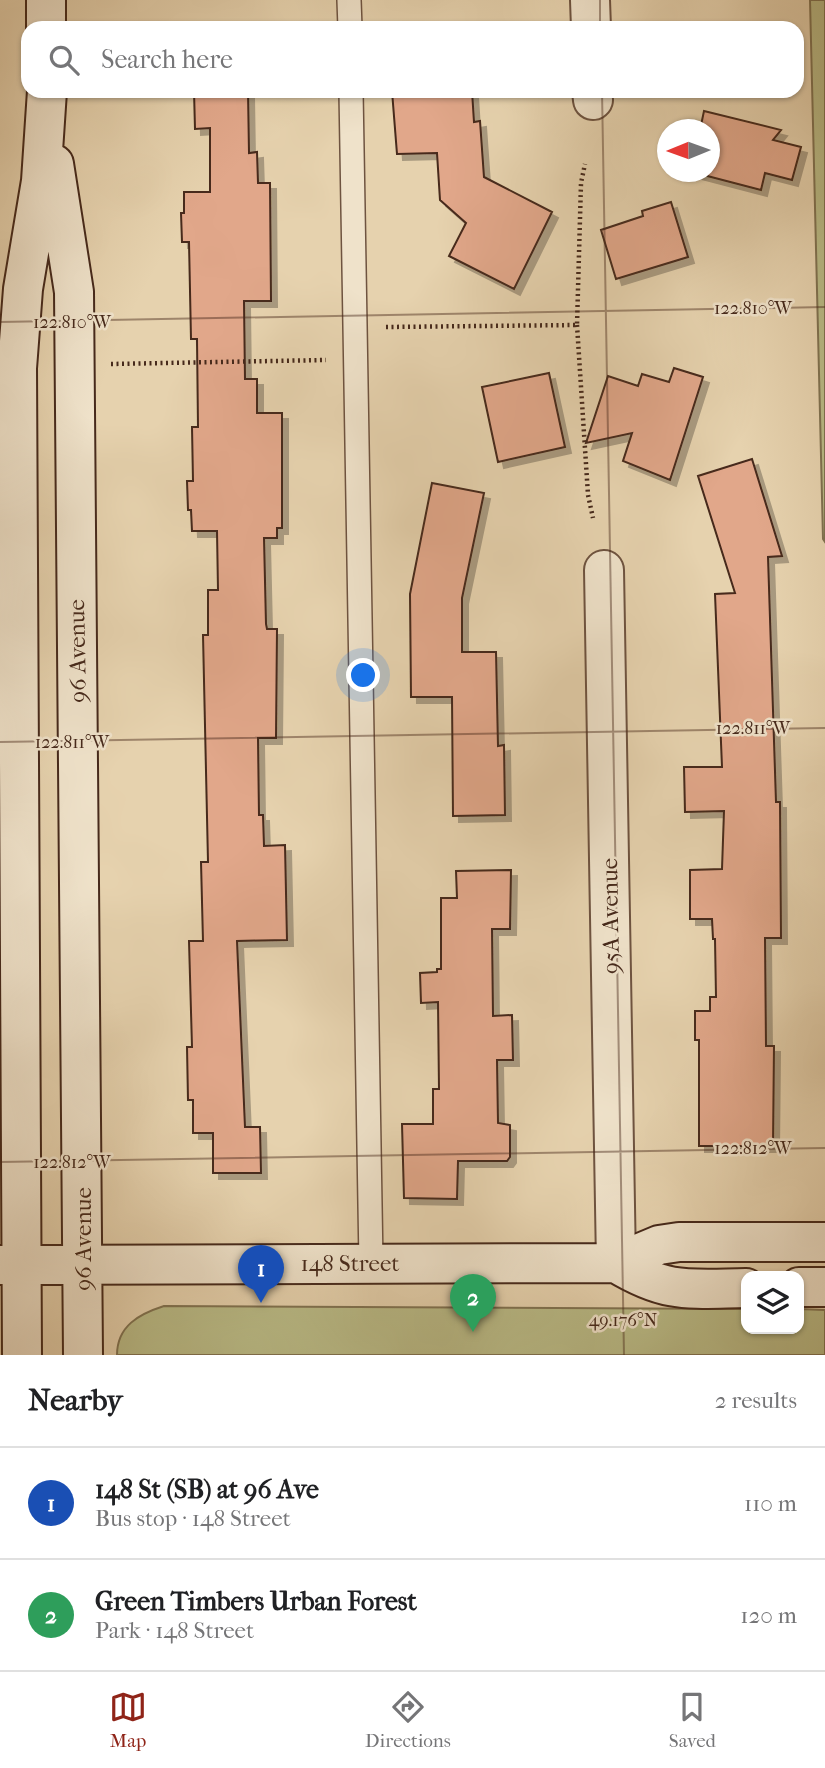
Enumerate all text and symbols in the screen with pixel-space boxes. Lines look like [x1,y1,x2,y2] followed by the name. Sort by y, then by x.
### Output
[21,21,804,98] search box
[45,41,83,79] icon: search
[101,44,233,75] text: Search here
[657,119,720,182] north arrow
[714,298,793,319] text: 122.810°W
[33,312,112,333] text: 122.810°W
[63,599,92,703] street label: 96 Avenue
[346,658,380,692] your location
[716,718,792,739] text: 122.811°W
[35,732,111,753] text: 122.811°W
[596,858,625,974] street label: 95A Avenue
[714,1138,793,1159] text: 122.812°W
[33,1152,112,1173] text: 122.812°W
[70,1187,97,1291] street label: 96 Avenue
[238,1245,284,1303] pin: 1
[301,1250,399,1277] street label: 148 Street
[741,1271,804,1334] map controls
[741,1271,804,1334] button: layers
[450,1274,496,1332] pin: 2
[589,1310,658,1331] text: 49.176°N
[28,1383,123,1418] text: Nearby
[715,1387,797,1414] text: 2 results
[95,1474,319,1505] text: 148 St (SB) at 96 Ave
[47,1490,55,1517] text: 1
[744,1490,797,1517] text: 110 m
[95,1505,291,1532] text: Bus stop · 148 Street
[95,1586,417,1617] text: Green Timbers Urban Forest
[45,1602,57,1629] text: 2
[740,1602,797,1629] text: 120 m
[95,1617,254,1644] text: Park · 148 Street
[109,1688,147,1752] tab: Map
[365,1688,451,1752] tab: Directions
[669,1688,716,1752] tab: Saved

